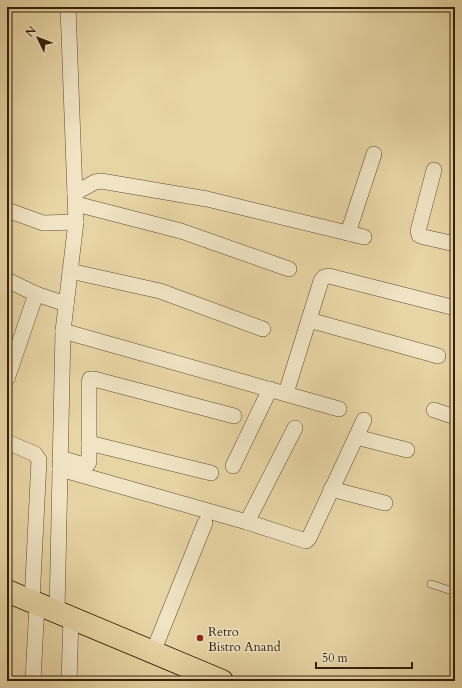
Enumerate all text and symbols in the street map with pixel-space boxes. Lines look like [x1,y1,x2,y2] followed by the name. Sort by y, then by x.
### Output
[18,18,58,58] north arrow
[22,23,40,40] text: N
[208,623,281,656] place label: Retro Bistro Anand
[195,633,205,643] marker: Retro Bistro Anand
[316,644,412,670] scale bar
[322,650,349,666] text: 50 m

